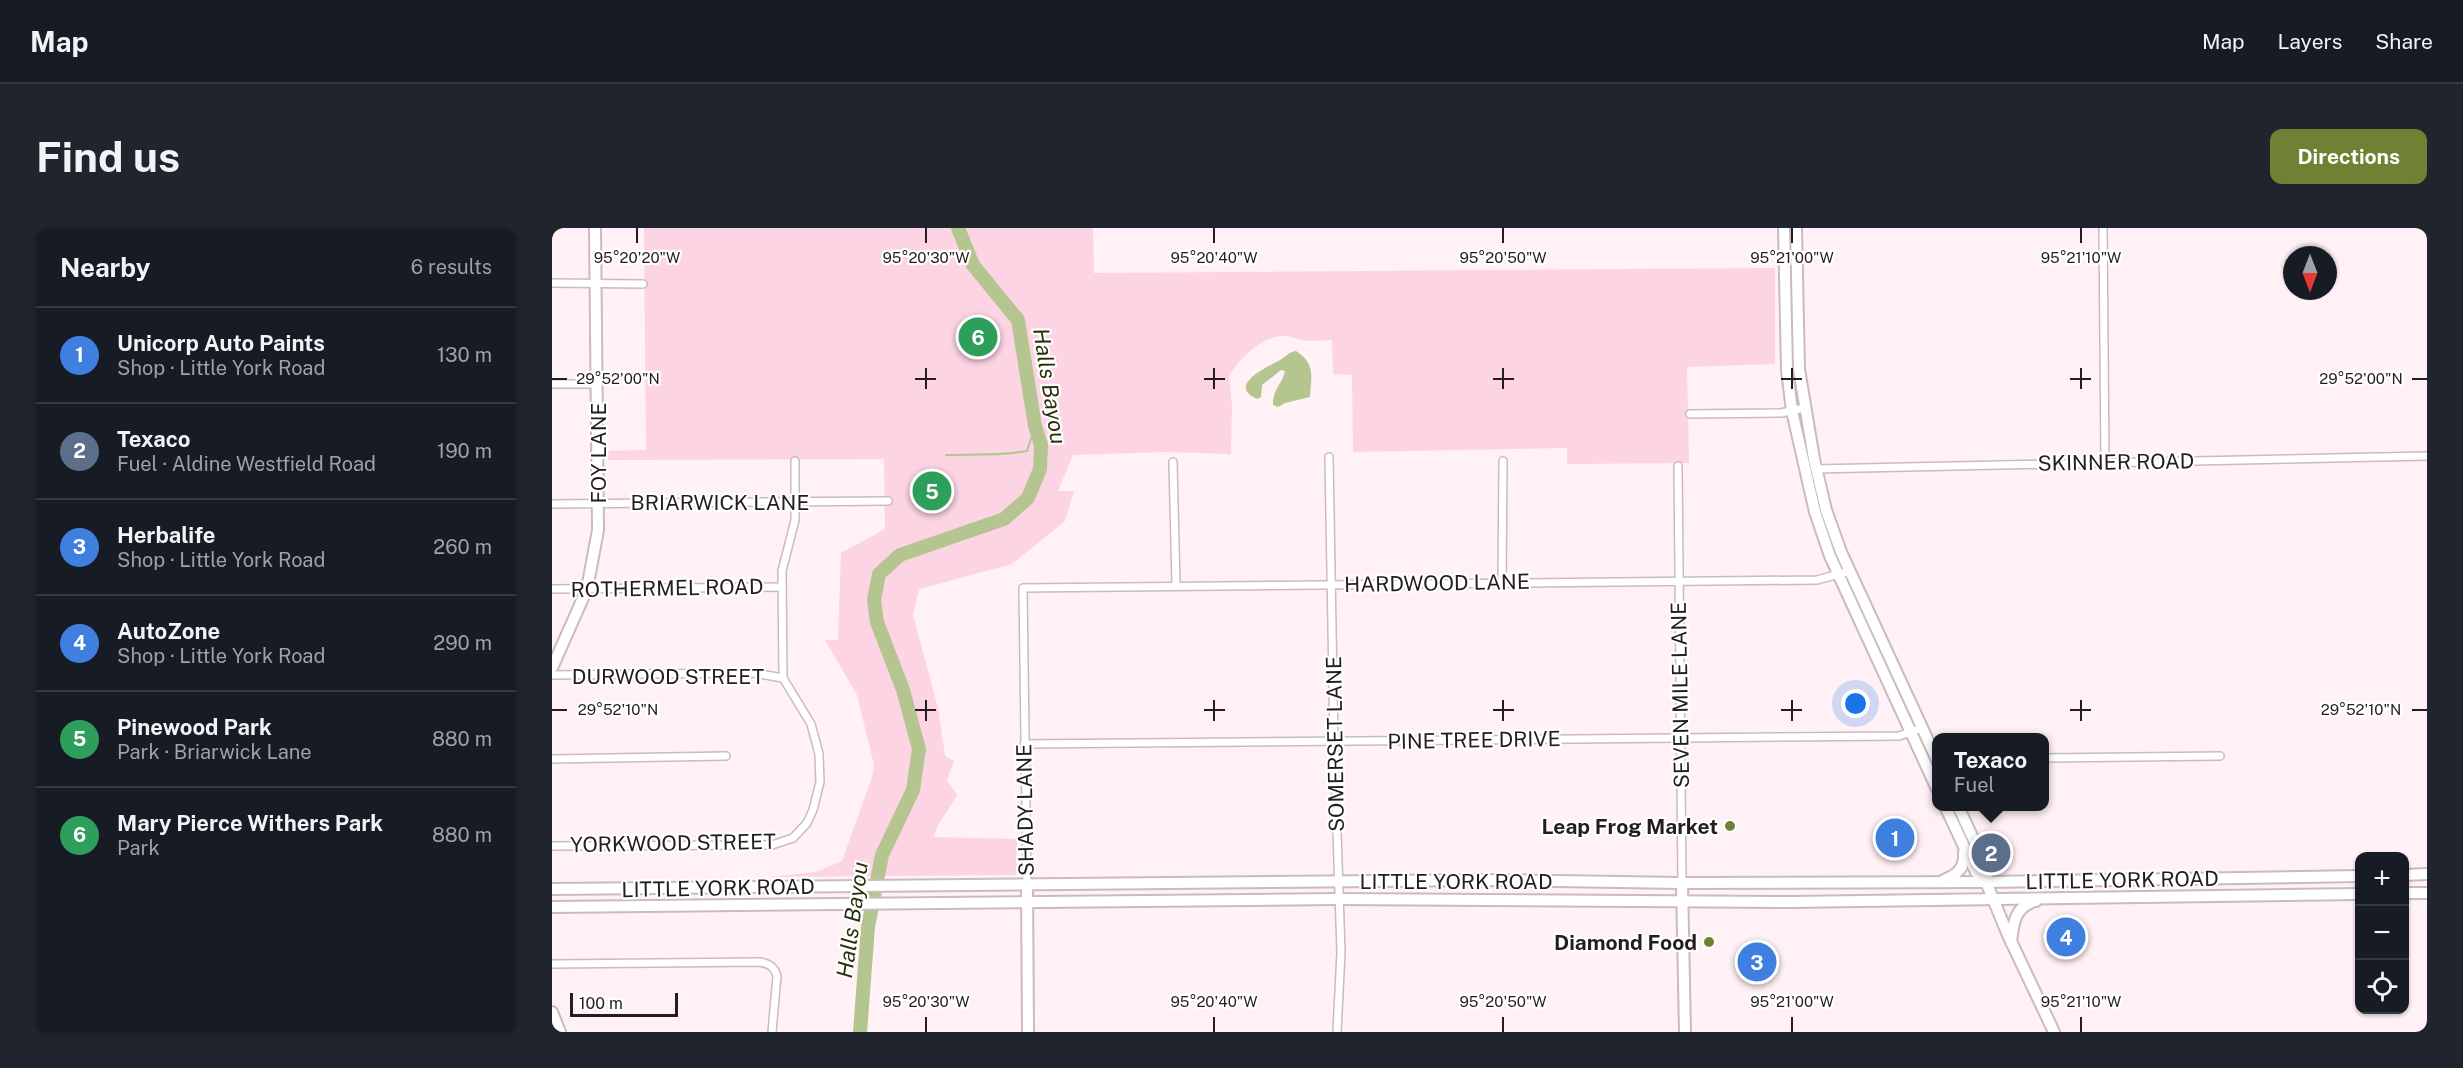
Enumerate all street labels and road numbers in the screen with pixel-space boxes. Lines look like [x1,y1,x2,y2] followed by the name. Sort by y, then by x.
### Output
[586,402,611,504] street label: FOY LANE
[2038,448,2194,476] street label: SKINNER ROAD
[631,490,809,515] street label: BRIARWICK LANE
[1344,569,1530,597] street label: HARDWOOD LANE
[570,574,764,602] street label: ROTHERMEL ROAD
[1666,602,1694,788] street label: SEVEN MILE LANE
[1321,656,1349,832] street label: SOMERSET LANE
[572,664,764,689] street label: DURWOOD STREET
[1387,726,1561,754] street label: PINE TREE DRIVE
[1011,744,1039,876] street label: SHADY LANE
[570,829,776,857] street label: YORKWOOD STREET
[2025,866,2219,894] street label: LITTLE YORK ROAD
[1359,869,1553,894] street label: LITTLE YORK ROAD
[621,874,815,902] street label: LITTLE YORK ROAD

